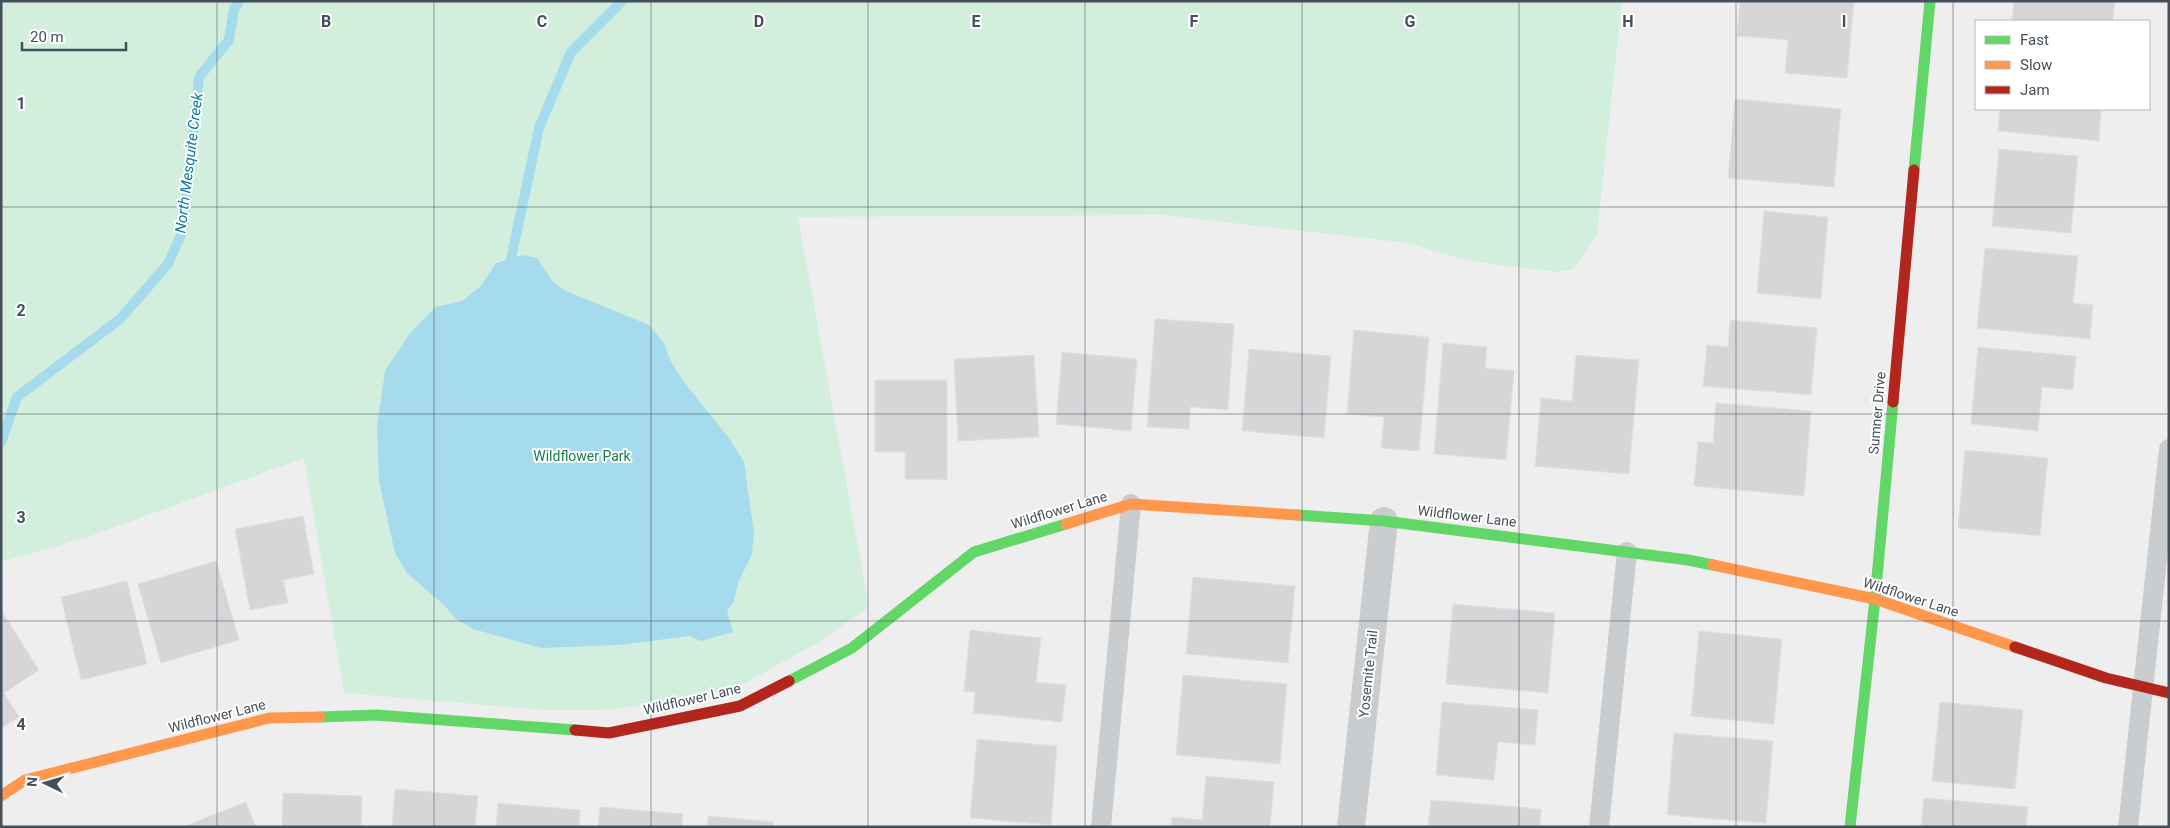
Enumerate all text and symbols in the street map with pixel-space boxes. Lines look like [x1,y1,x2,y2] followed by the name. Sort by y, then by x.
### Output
[321,12,331,31] text: B
[537,12,547,31] text: C
[754,12,764,31] text: D
[972,12,981,31] text: E
[1190,12,1199,31] text: F
[1405,12,1416,31] text: G
[1622,12,1634,31] text: H
[1842,12,1846,31] text: I
[22,20,126,52] scale bar
[1975,20,2150,110] legend
[30,28,64,46] text: 20 m
[2020,31,2049,49] text: Fast
[2020,56,2052,74] text: Slow
[2020,81,2050,99] text: Jam
[171,91,207,234] water label: North Mesquite Creek
[16,94,26,113] text: 1
[16,301,26,320] text: 2
[1865,371,1889,455] street label: Sumner Drive
[533,448,632,464] park label: Wildflower Park
[1009,488,1109,532] street label: Wildflower Lane
[1417,502,1517,530] street label: Wildflower Lane
[16,508,26,527] text: 3
[1861,574,1961,620] street label: Wildflower Lane
[1355,629,1381,719] street label: Yosemite Trail
[642,680,742,718] street label: Wildflower Lane
[167,696,267,736] street label: Wildflower Lane
[16,715,26,734] text: 4
[20,758,70,808] north arrow
[24,776,40,787] text: N

